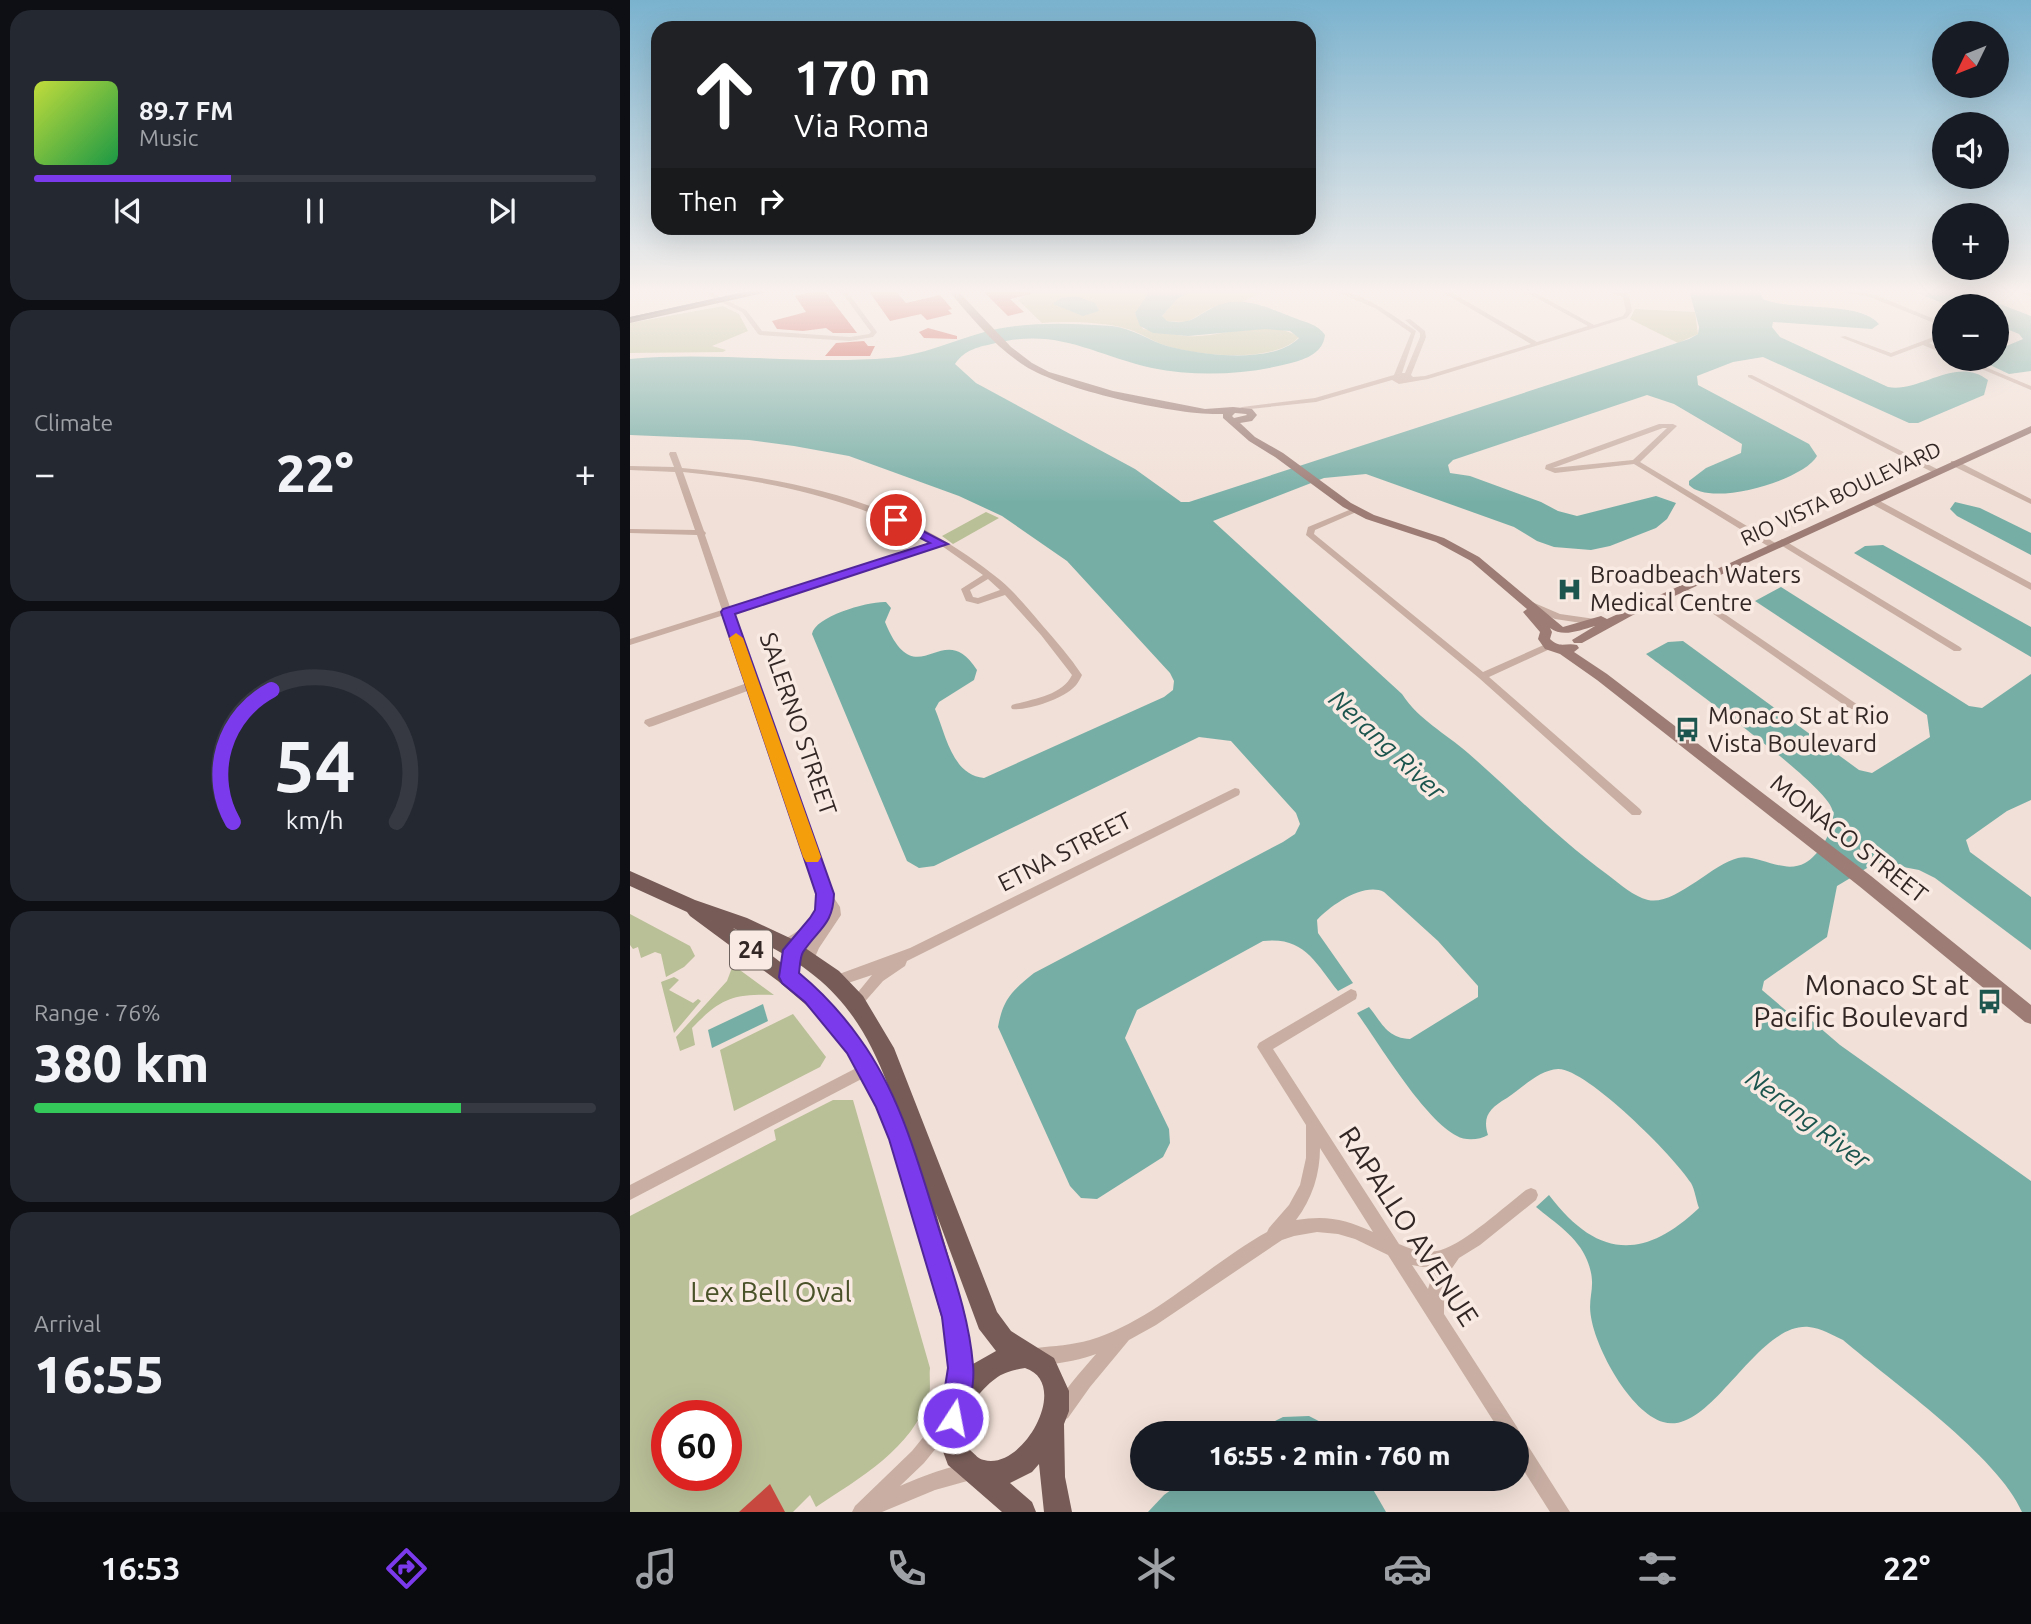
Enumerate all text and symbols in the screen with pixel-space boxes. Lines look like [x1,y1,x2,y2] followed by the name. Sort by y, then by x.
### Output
[1932,21,2009,98] north arrow
[1932,21,2009,371] map controls
[679,49,770,140] icon: ahead
[794,49,931,104] text: 170 m
[139,96,233,125] text: 89.7 FM
[794,107,930,143] text: Via Roma
[1932,112,2009,189] button: sound
[139,125,198,150] text: Music
[752,182,790,220] icon: right
[679,187,738,216] text: Then
[109,192,147,230] icon: previous
[296,192,334,230] icon: pause
[483,192,521,230] icon: next
[1932,203,2009,280] button: +
[1932,294,2009,371] button: −
[34,410,113,435] text: Climate
[1736,436,1945,550] street label: RIO VISTA BOULEVARD
[276,444,354,502] text: 22°
[34,452,55,494] text: −
[575,452,596,494] text: +
[866,490,926,550] pin
[877,501,915,539] icon: arrive
[1590,561,1801,616] place label: Broadbeach Waters Medical Centre
[1556,575,1584,603] hospital icon: Broadbeach Waters Medical Centre
[755,629,842,819] street label: SALERNO STREET
[1324,684,1452,806] water label: Nerang River
[1708,702,1889,757] place label: Monaco St at Rio Vista Boulevard
[1674,716,1702,744] bus stop icon: Monaco St at Rio Vista Boulevard
[274,724,356,806] text: 54
[1765,769,1933,908] street label: MONACO STREET
[286,806,344,834] text: km/h
[994,806,1136,897] street label: ETNA STREET
[730,931,772,970] road number: 24
[1753,969,1969,1032] place label: Monaco St at Pacific Boulevard
[1975,987,2003,1015] bus stop icon: Monaco St at Pacific Boulevard
[34,1000,161,1025] text: Range · 76%
[34,1034,209,1092] text: 380 km
[1741,1063,1877,1175] water label: Nerang River
[1334,1120,1485,1331] street label: RAPALLO AVENUE
[690,1276,852,1307] park label: Lex Bell Oval
[34,1311,101,1336] text: Arrival
[34,1345,164,1403] text: 16:55
[916,1381,990,1455] position arrow
[651,1400,742,1491] speed limit sign: 60
[1209,1441,1450,1470] text: 16:55 · 2 min · 760 m
[382,1544,431,1593] icon: directions
[632,1544,681,1593] icon: music
[882,1544,931,1593] icon: phone
[1132,1544,1181,1593] icon: climate
[1383,1544,1432,1593] icon: car
[1633,1544,1682,1593] icon: filters
[101,1550,181,1586] text: 16:53
[1883,1550,1930,1586] text: 22°

